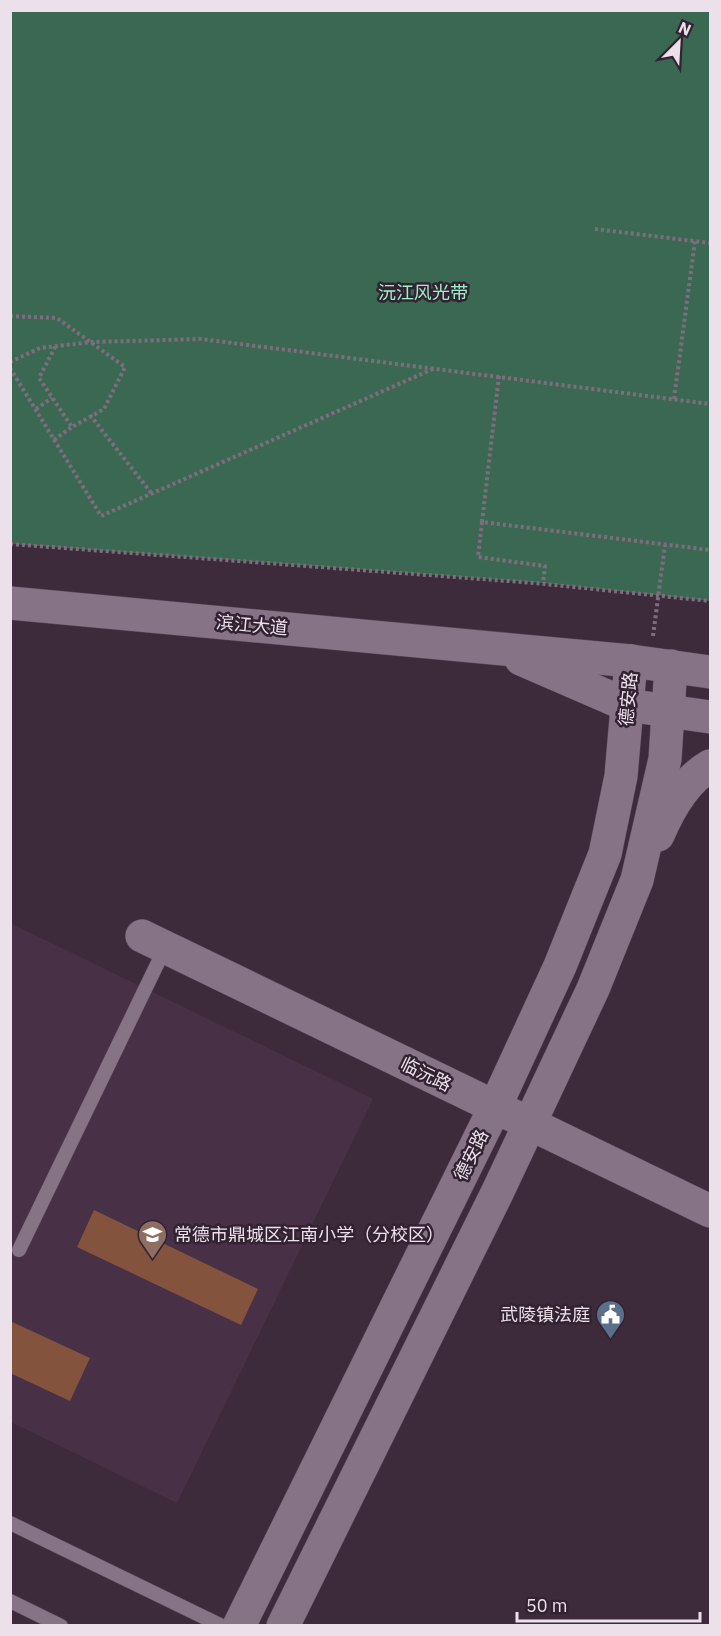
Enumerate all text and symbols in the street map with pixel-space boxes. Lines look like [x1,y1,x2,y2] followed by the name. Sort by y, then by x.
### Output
[649,12,709,72] north arrow
[676,17,694,40] text: N
[378,281,468,304] park label: 沅江风光带
[215,610,289,640] street label: 滨江大道
[614,671,642,727] street label: 德安路
[397,1052,455,1096] street label: 临沅路
[449,1126,493,1184] street label: 德安路
[137,1218,169,1260] school or university icon: 常德市鼎城区江南小学（分校区）
[174,1223,444,1246] place label: 常德市鼎城区江南小学（分校区）
[595,1298,627,1340] public building icon: 武陵镇法庭
[500,1303,590,1326] place label: 武陵镇法庭
[517,1585,700,1623] scale bar
[526,1594,568,1617] text: 50 m

